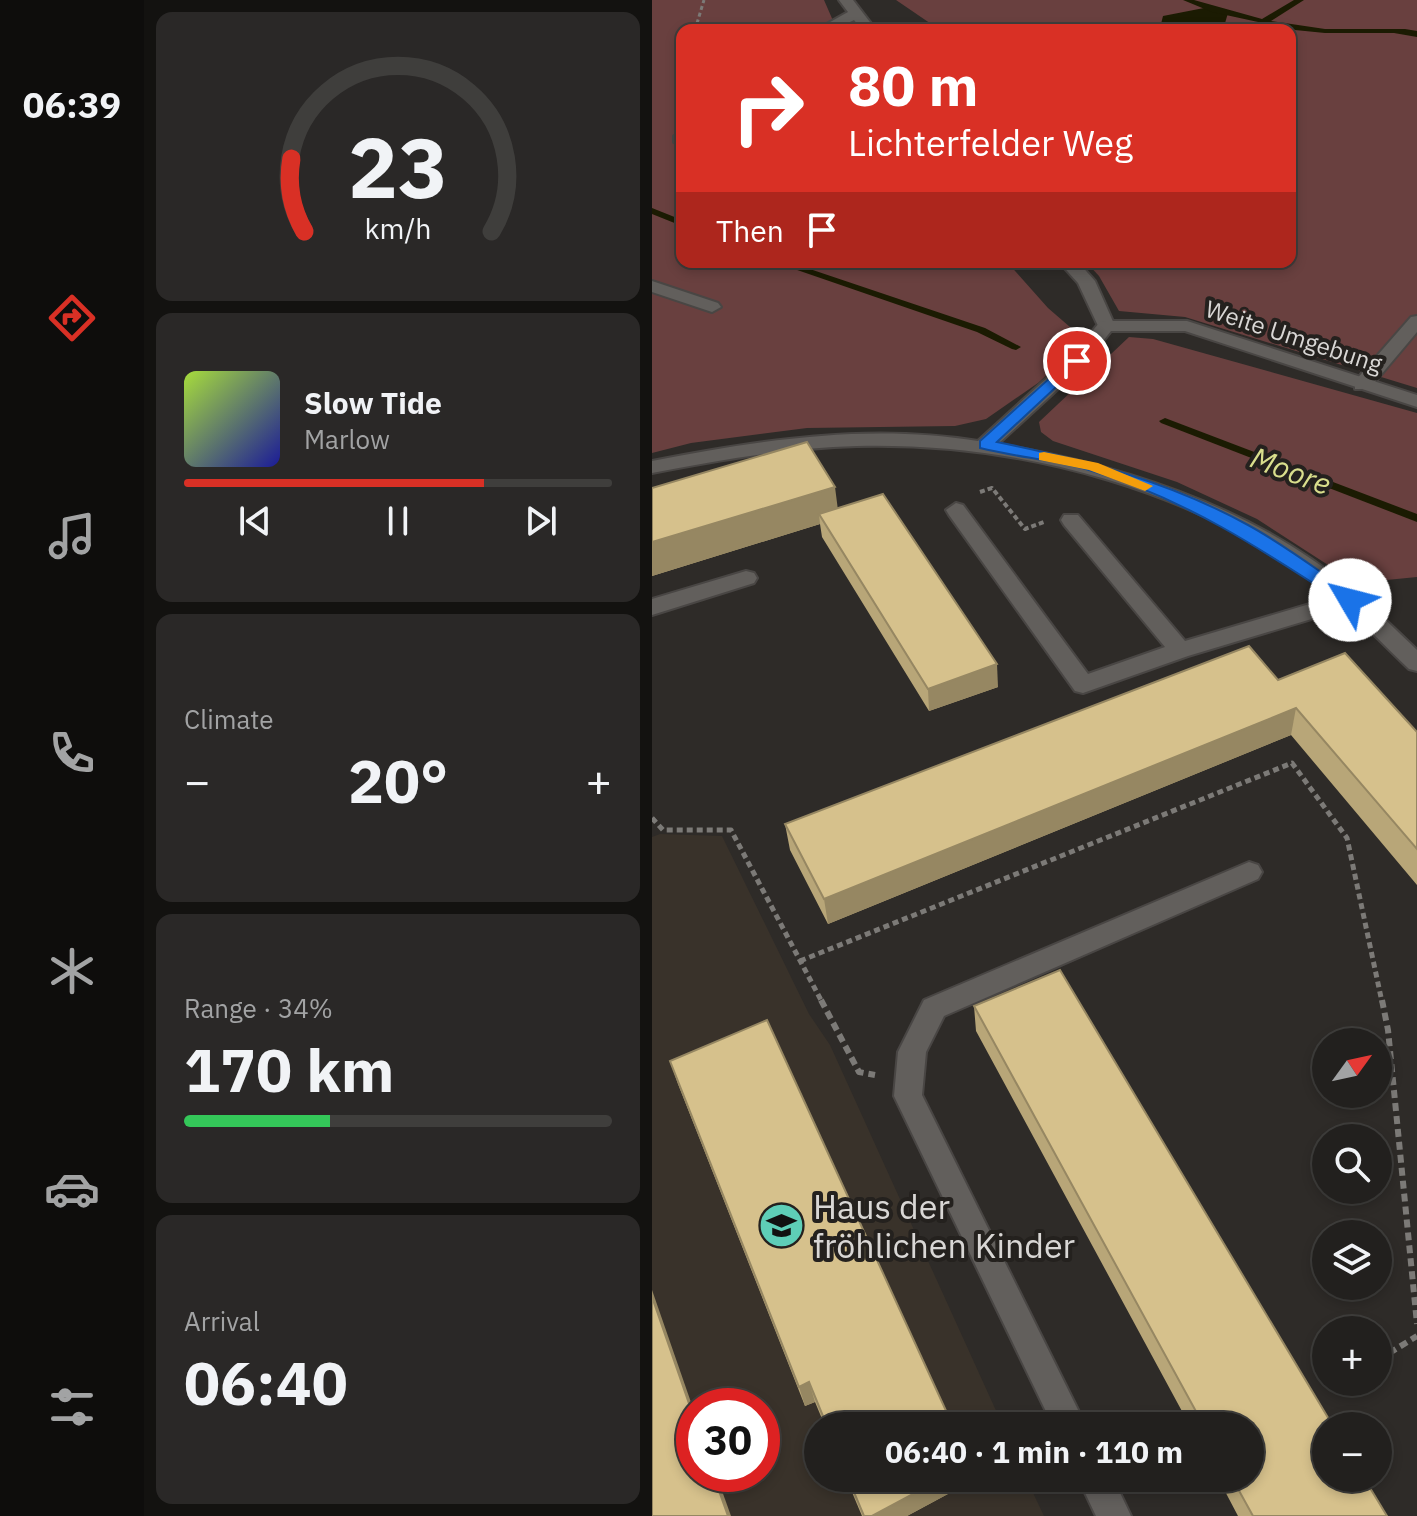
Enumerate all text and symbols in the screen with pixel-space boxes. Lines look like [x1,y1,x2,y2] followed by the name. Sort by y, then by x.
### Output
[848,49,978,121] text: 80 m
[716,56,820,160] icon: right
[23,81,121,128] text: 06:39
[348,113,448,221] text: 23
[848,119,1133,166] text: Lichterfelder Weg
[800,208,844,252] icon: arrive
[364,211,432,248] text: km/h
[716,211,784,250] text: Then
[44,290,100,346] icon: directions
[1201,292,1387,380] street label: Weite Umgebung
[1043,327,1111,395] pin
[1055,339,1099,383] icon: arrive
[304,383,442,422] text: Slow Tide
[304,422,390,456] text: Marlow
[1245,437,1337,503] water label: Moore
[233,499,277,543] icon: previous
[376,499,420,543] icon: pause
[519,499,563,543] icon: next
[44,508,100,564] icon: music
[1308,558,1392,642] position arrow
[184,702,274,736] text: Climate
[44,725,100,781] icon: phone
[348,741,448,820] text: 20°
[184,752,210,809] text: −
[586,752,612,809] text: +
[44,943,100,999] icon: climate
[184,991,333,1025] text: Range · 34%
[1312,1028,1392,1108] north arrow
[1312,1028,1392,1492] map controls
[184,1030,394,1109] text: 170 km
[1312,1124,1392,1204] button: search
[44,1161,100,1217] icon: car
[813,1184,1075,1267] place label: Haus der fröhlichen Kinder
[758,1202,806,1250] school or university icon: Haus der fröhlichen Kinder
[1312,1220,1392,1300] button: layers
[184,1304,260,1338] text: Arrival
[1312,1316,1392,1396] button: +
[184,1343,348,1422] text: 06:40
[44,1379,100,1435] icon: filters
[676,1388,780,1492] speed limit sign: 30
[1312,1412,1392,1492] button: −
[885,1432,1183,1471] text: 06:40 · 1 min · 110 m

